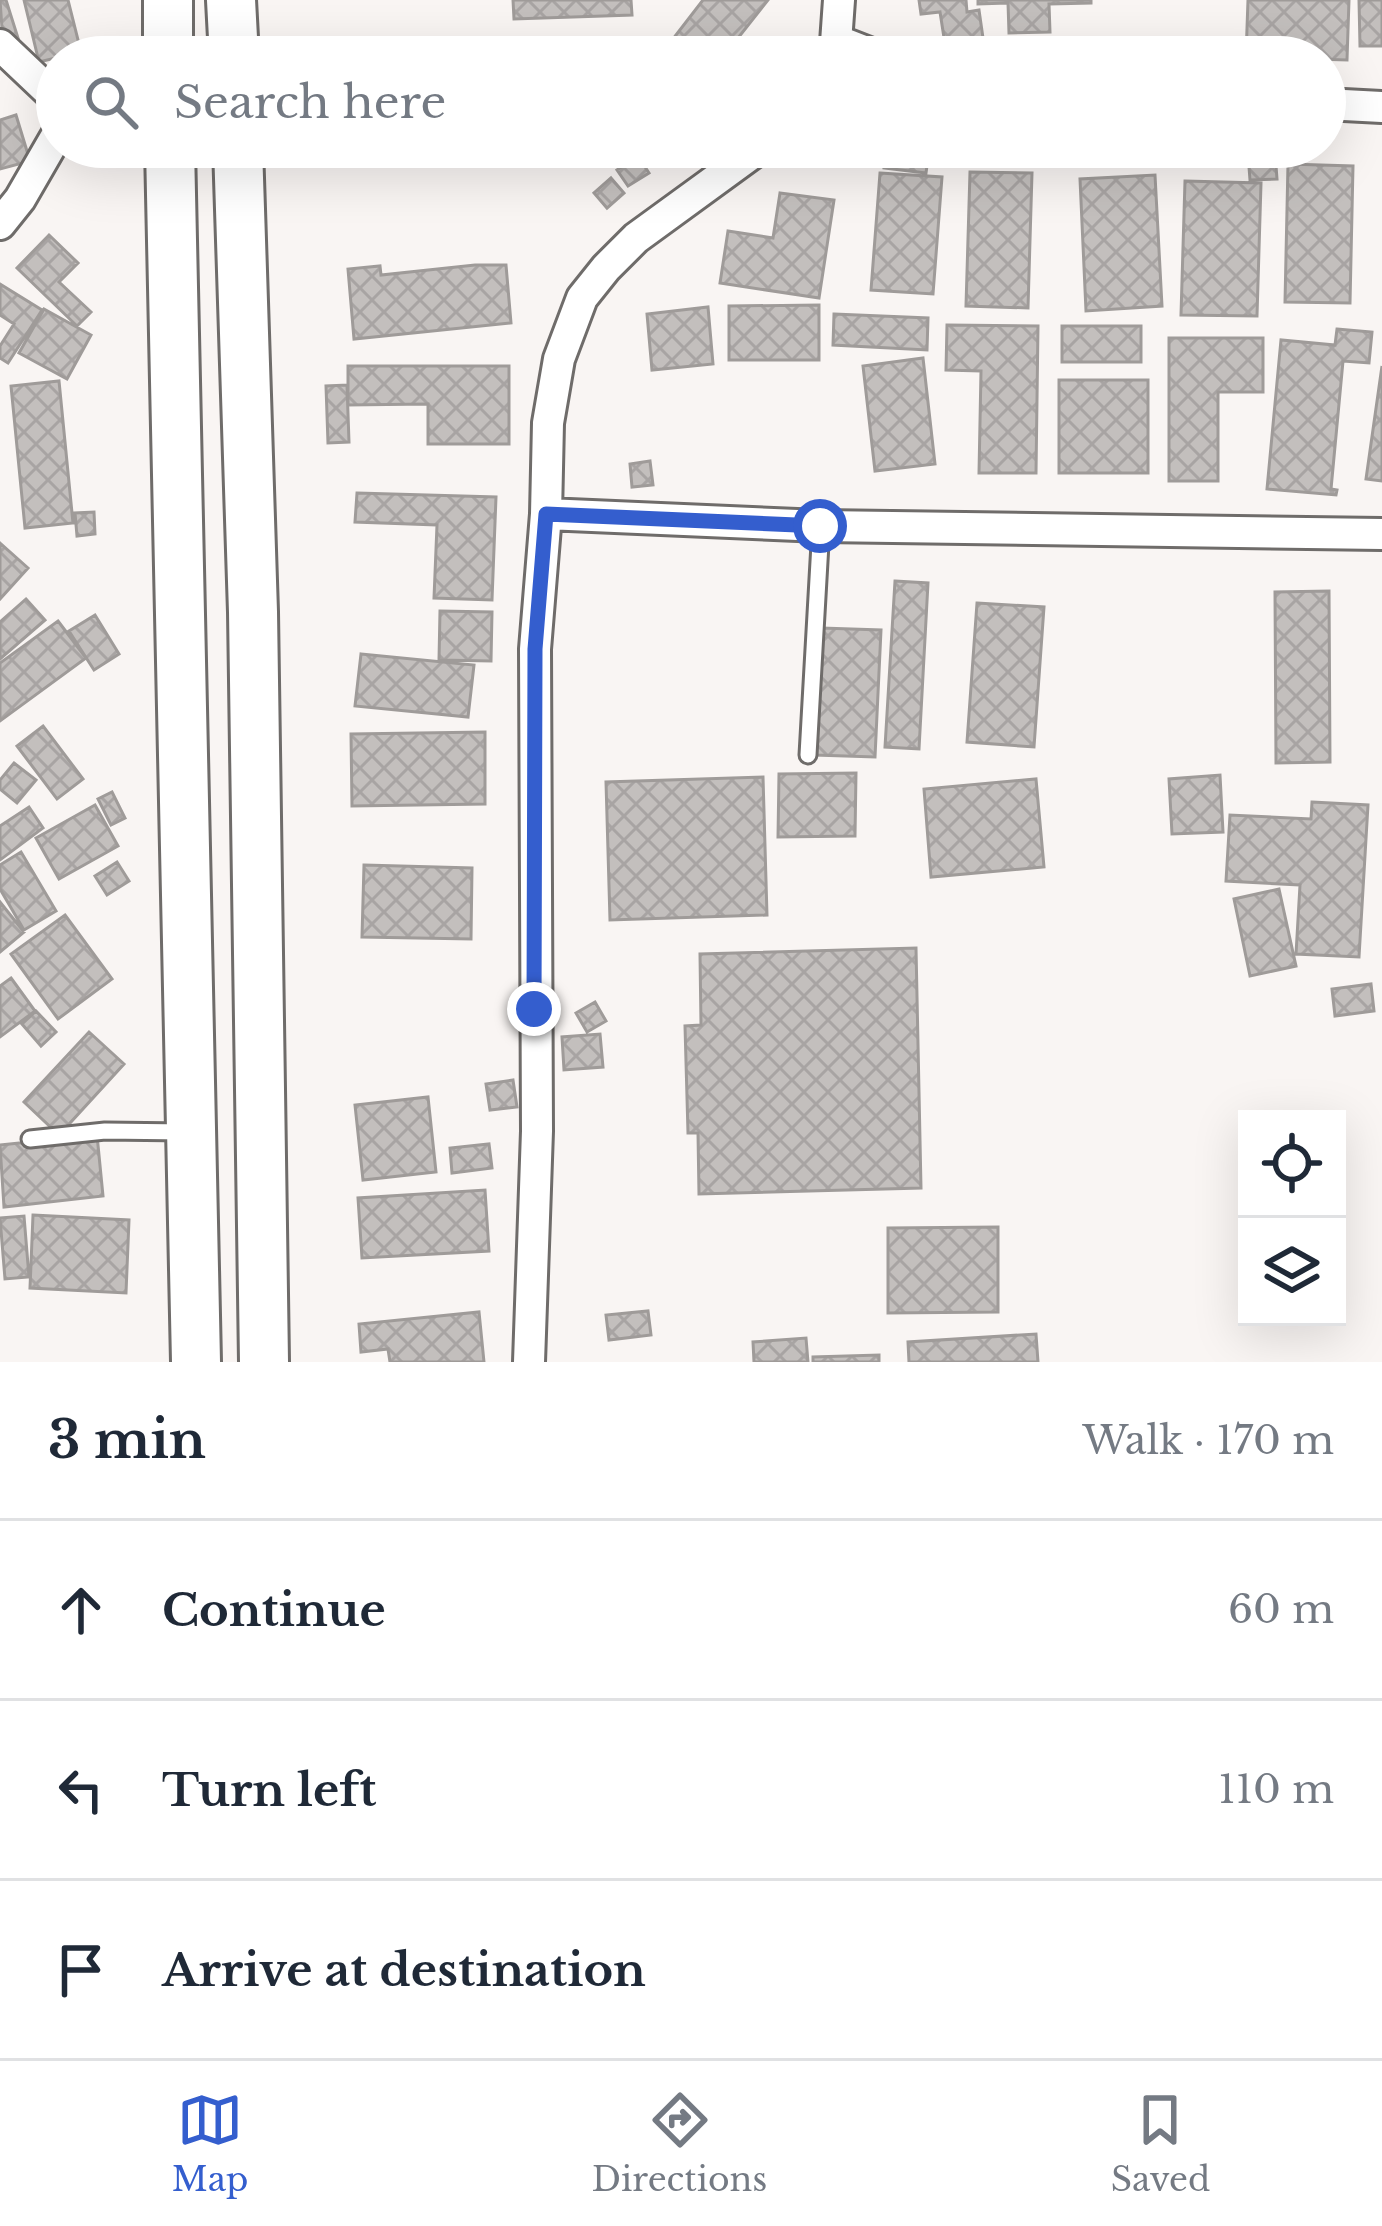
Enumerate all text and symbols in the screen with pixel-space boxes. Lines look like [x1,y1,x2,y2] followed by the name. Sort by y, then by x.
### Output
[36,36,1346,168] search box
[78,69,144,135] icon: search
[174,74,446,130] text: Search here
[793,499,847,553] route start
[507,982,561,1036] route end
[1238,1110,1346,1326] map controls
[1238,1110,1346,1218] button: locate
[1238,1218,1346,1326] button: layers
[48,1409,206,1472] text: 3 min
[1082,1416,1334,1465] text: Walk · 170 m
[48,1577,114,1643] icon: ahead
[162,1582,386,1638] text: Continue
[1228,1585,1334,1634] text: 60 m
[48,1757,114,1823] icon: left
[162,1762,376,1818] text: Turn left
[1218,1765,1334,1814] text: 110 m
[48,1937,114,2003] icon: arrive
[162,1942,646,1998] text: Arrive at destination
[172,2087,248,2200] tab: Map
[592,2087,767,2200] tab: Directions
[1111,2087,1210,2200] tab: Saved

